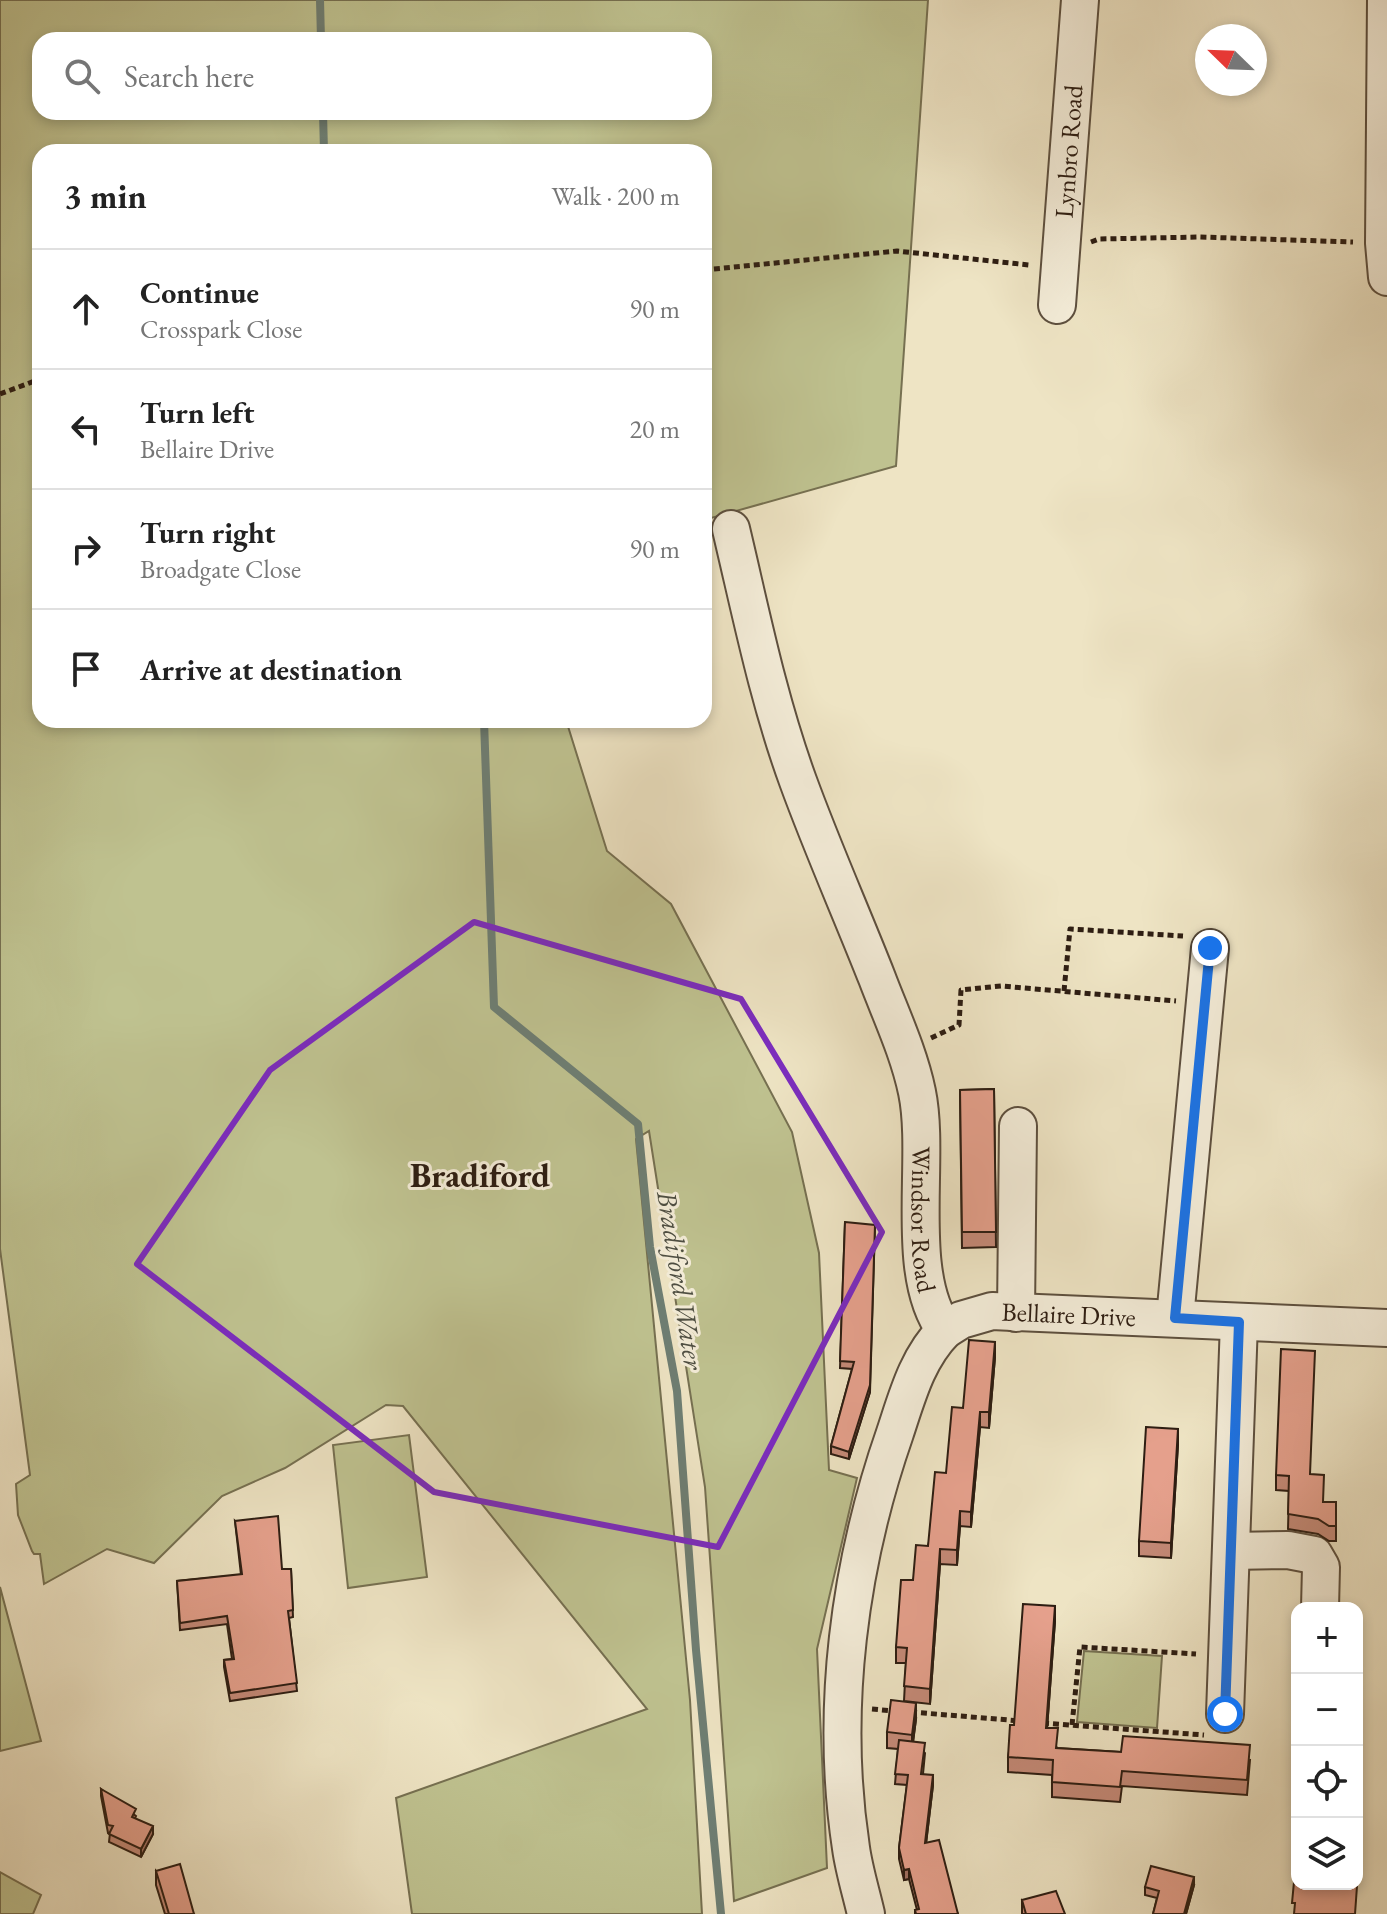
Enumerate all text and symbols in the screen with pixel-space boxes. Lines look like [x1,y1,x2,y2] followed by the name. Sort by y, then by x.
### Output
[1195,24,1267,96] north arrow
[32,32,712,120] search box
[60,54,104,98] icon: search
[124,57,254,96] text: Search here
[1047,83,1091,219] street label: Lynbro Road
[64,174,147,218] text: 3 min
[552,179,680,213] text: Walk · 200 m
[140,273,259,312] text: Continue
[64,287,108,331] icon: ahead
[630,292,680,326] text: 90 m
[140,312,302,346] text: Crosspark Close
[140,393,254,432] text: Turn left
[64,407,108,451] icon: left
[630,412,680,446] text: 20 m
[140,432,274,466] text: Bellaire Drive
[140,513,276,552] text: Turn right
[64,527,108,571] icon: right
[630,532,680,566] text: 90 m
[140,552,301,586] text: Broadgate Close
[64,647,108,691] icon: arrive
[140,650,402,689] text: Arrive at destination
[1192,930,1228,966] route end
[903,1146,944,1297] street label: Windsor Road
[410,1153,550,1197] district label: Bradiford
[649,1187,713,1373] water label: Bradiford Water
[1001,1294,1137,1334] street label: Bellaire Drive
[1291,1602,1363,1890] map controls
[1291,1602,1363,1674] button: +
[1291,1674,1363,1746] button: −
[1207,1696,1243,1732] route start
[1291,1746,1363,1818] button: locate
[1291,1818,1363,1890] button: layers

